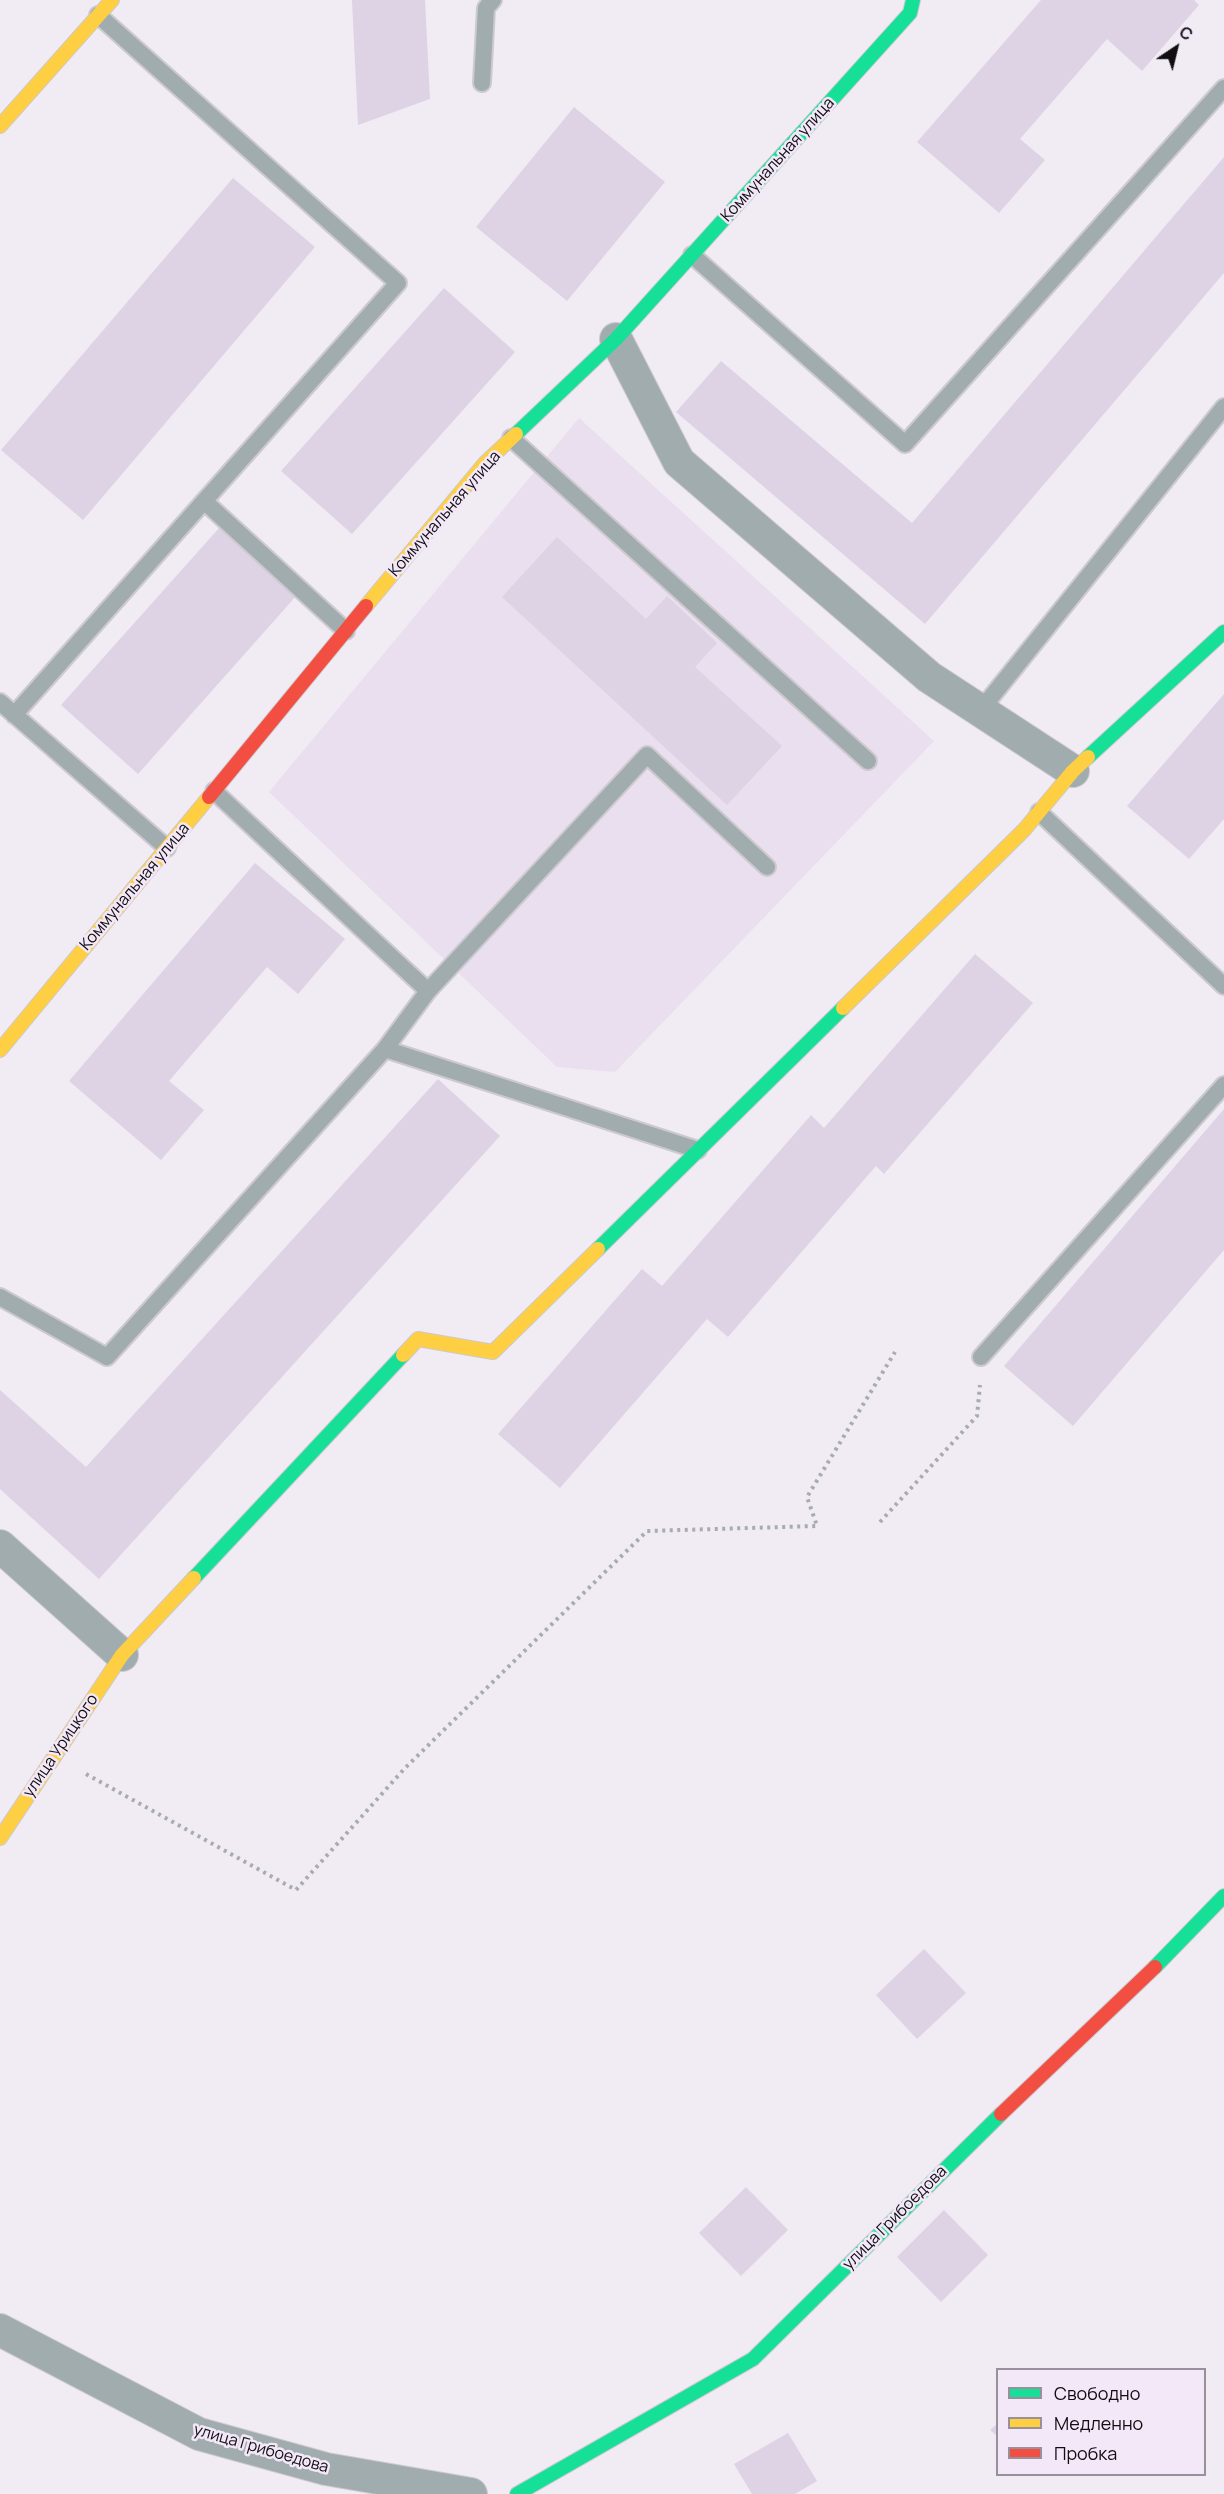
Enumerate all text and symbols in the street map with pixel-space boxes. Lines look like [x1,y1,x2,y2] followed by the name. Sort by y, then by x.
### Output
[1146,18,1206,78] north arrow
[1175,21,1197,46] text: С
[717,94,839,226] street label: Коммунальная улица
[385,447,505,581] street label: Коммунальная улица
[76,819,194,955] street label: Коммунальная улица
[19,1691,103,1801] street label: улица Урицкого
[839,2162,951,2274] street label: улица Грибоедова
[996,2368,1206,2476] legend
[1054,2381,1140,2405] text: Свободно
[1054,2411,1143,2435] text: Медленно
[191,2421,331,2477] street label: улица Грибоедова
[1054,2441,1117,2465] text: Пробка

